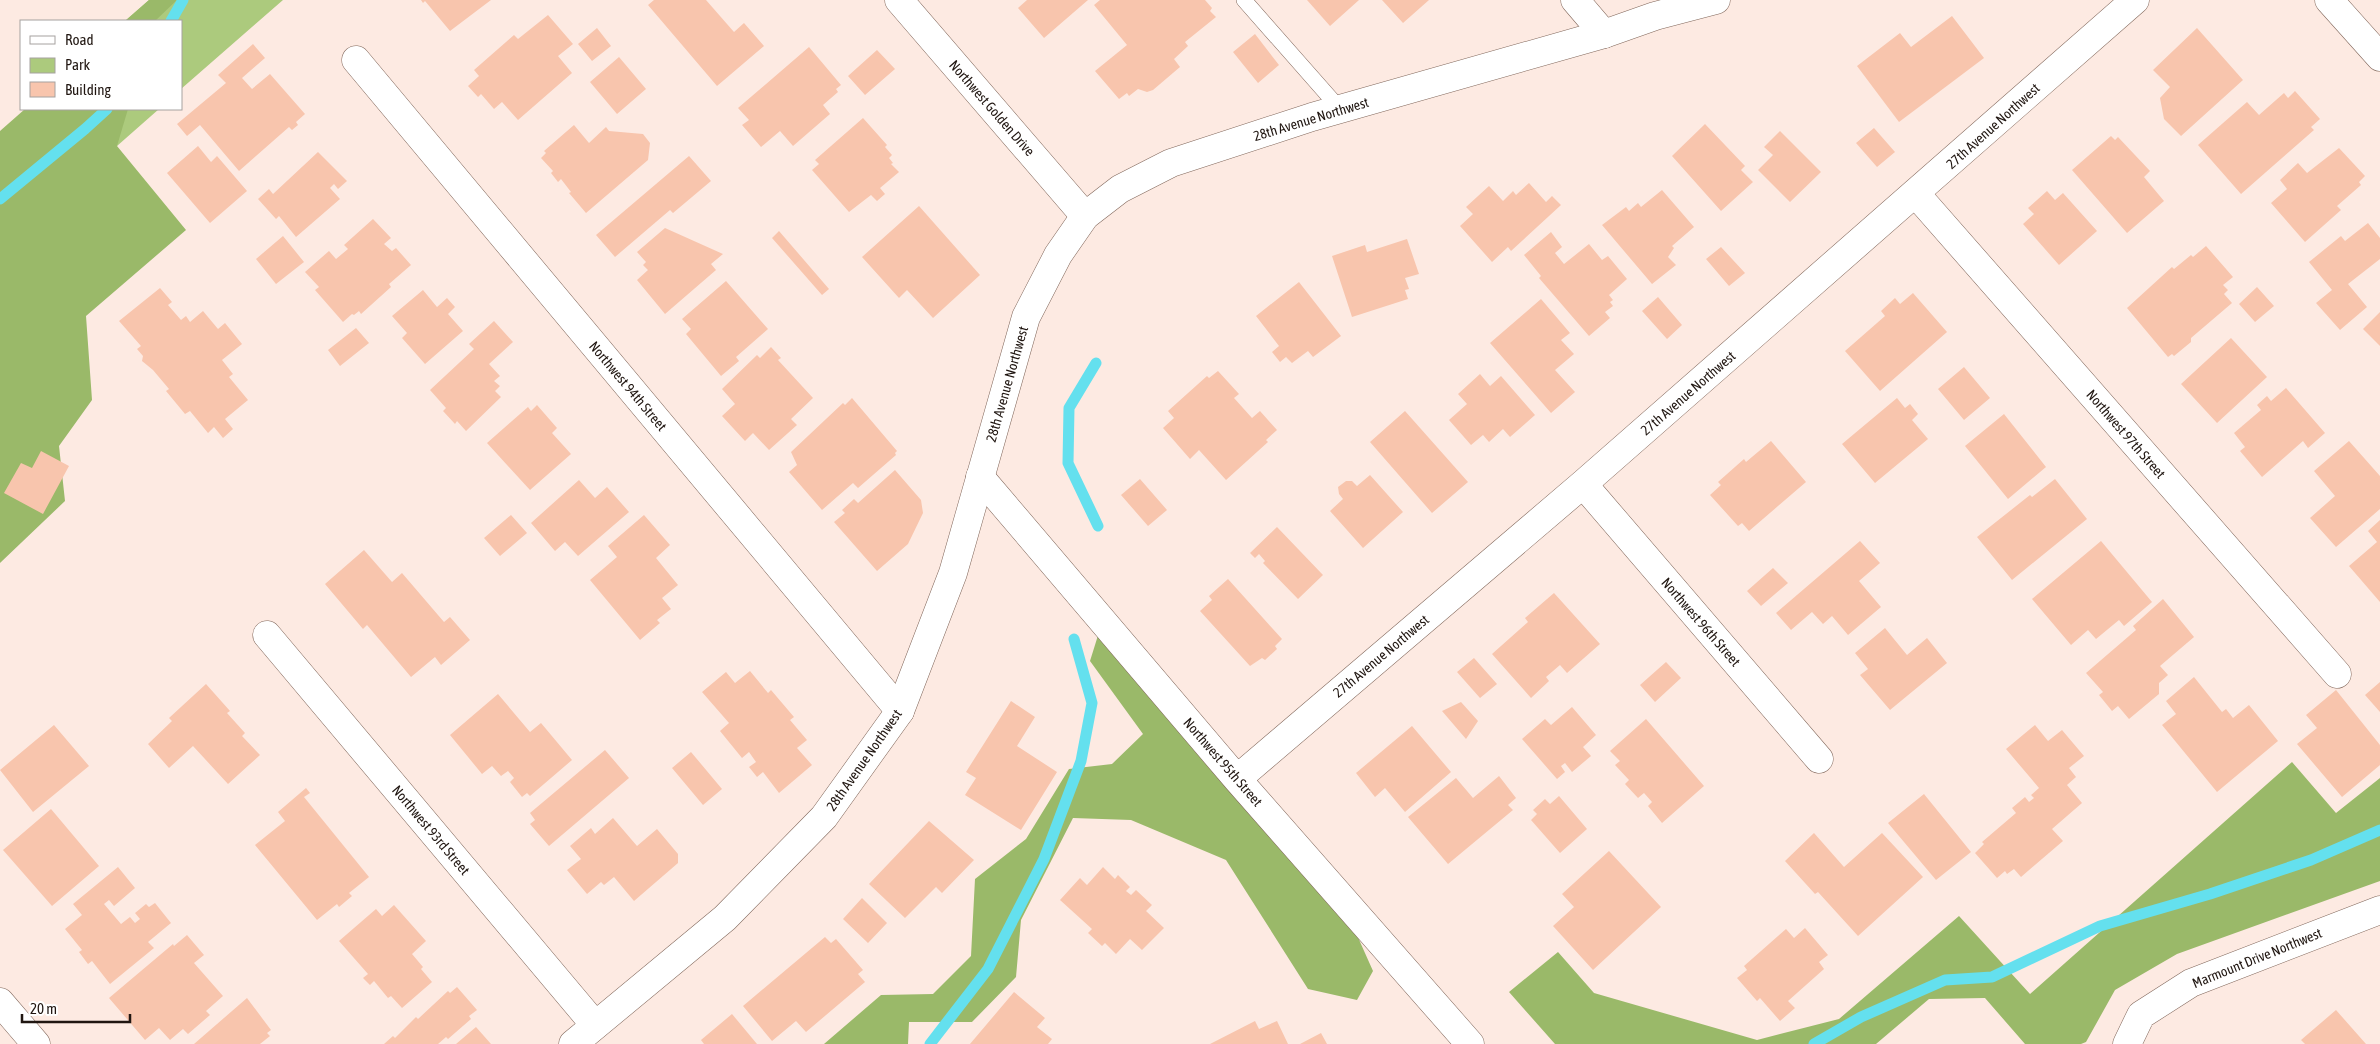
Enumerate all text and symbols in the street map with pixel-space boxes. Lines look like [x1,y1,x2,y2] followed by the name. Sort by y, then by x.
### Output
[20,20,182,110] legend
[65,31,94,48] text: Road
[65,56,90,73] text: Park
[946,57,1038,159] street label: Northwest Golden Drive
[1943,80,2043,172] street label: 27th Avenue Northwest
[65,81,111,98] text: Building
[1251,94,1371,144] street label: 28th Avenue Northwest
[983,324,1031,444] street label: 28th Avenue Northwest
[586,338,670,434] street label: Northwest 94th Street
[1638,348,1738,438] street label: 27th Avenue Northwest
[2083,387,2169,481] street label: Northwest 97th Street
[1658,575,1744,669] street label: Northwest 96th Street
[1330,611,1432,701] street label: 27th Avenue Northwest
[823,706,905,814] street label: 28th Avenue Northwest
[1180,715,1266,809] street label: Northwest 95th Street
[389,782,473,878] street label: Northwest 93rd Street
[2190,925,2324,991] street label: Marmount Drive Northwest
[22,992,130,1024] scale bar
[30,1000,57,1017] text: 20 m

